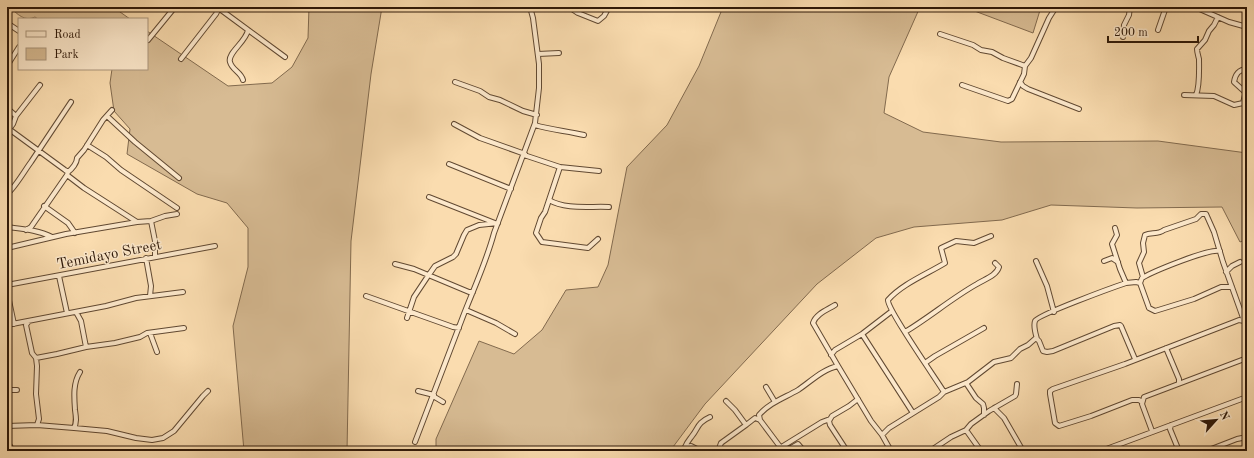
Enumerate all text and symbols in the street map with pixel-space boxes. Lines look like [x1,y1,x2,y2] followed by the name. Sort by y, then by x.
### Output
[18,18,148,70] legend
[1108,18,1198,44] scale bar
[1114,27,1148,39] text: 200 m
[54,29,81,41] text: Road
[54,49,79,61] text: Park
[56,238,163,273] street label: Temidayo Street
[1196,400,1236,440] north arrow
[1217,410,1231,423] text: N

